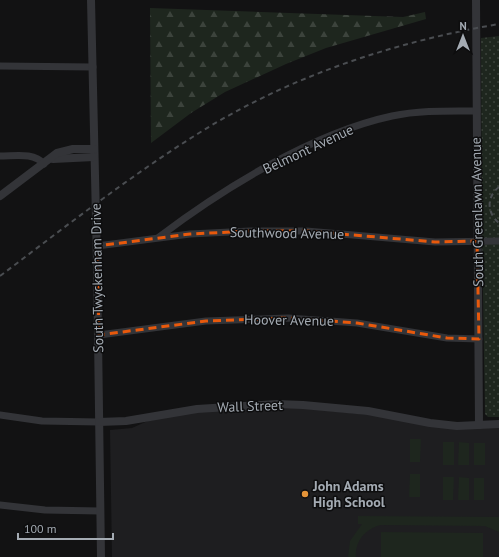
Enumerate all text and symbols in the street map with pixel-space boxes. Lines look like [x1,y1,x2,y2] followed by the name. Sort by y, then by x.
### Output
[443,16,483,56] north arrow
[459,19,467,33] text: N
[260,120,356,178] street label: Belmont Avenue
[467,137,487,287] street label: South Greenlawn Avenue
[87,203,107,353] street label: South Twyckenham Drive
[230,223,344,243] street label: Southwood Avenue
[244,310,334,330] street label: Hoover Avenue
[217,396,283,416] street label: Wall Street
[312,477,386,511] place label: John Adams High School
[300,489,310,499] marker: John Adams High School
[18,515,113,541] scale bar
[24,521,57,536] text: 100 m

